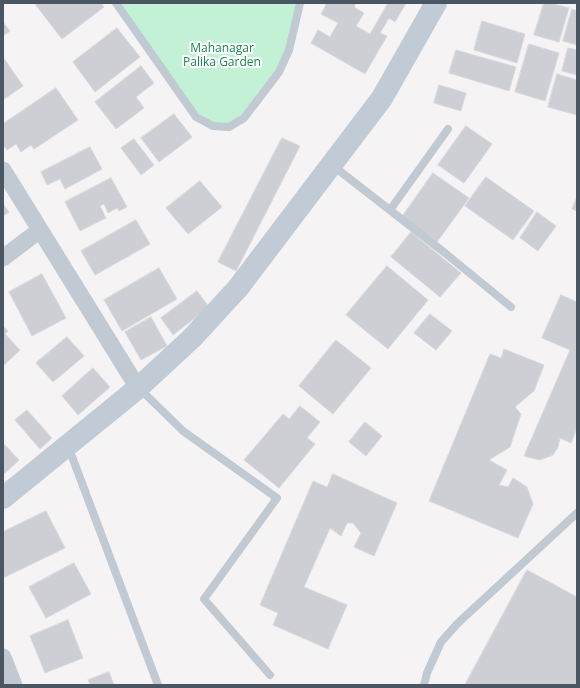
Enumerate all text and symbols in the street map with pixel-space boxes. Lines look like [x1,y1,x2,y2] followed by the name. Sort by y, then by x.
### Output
[183,42,261,70] park label: Mahanagar Palika Garden

